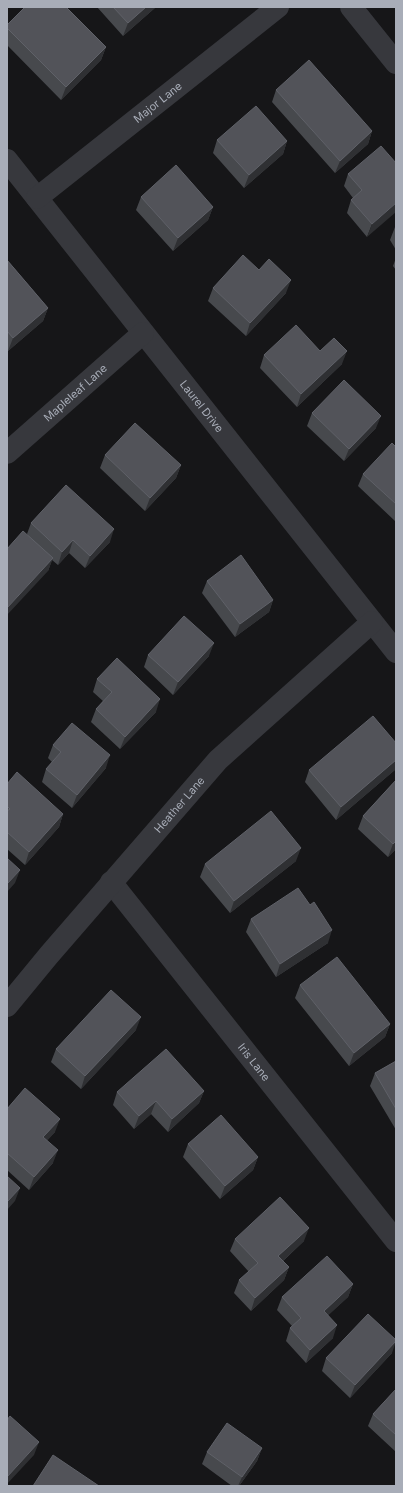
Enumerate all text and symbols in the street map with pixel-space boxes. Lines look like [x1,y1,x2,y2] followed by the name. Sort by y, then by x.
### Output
[131,79,185,126] street label: Major Lane
[41,361,110,424] street label: Mapleleaf Lane
[177,377,227,435] street label: Laurel Drive
[151,774,208,836] street label: Heather Lane
[235,1040,273,1084] street label: Iris Lane

